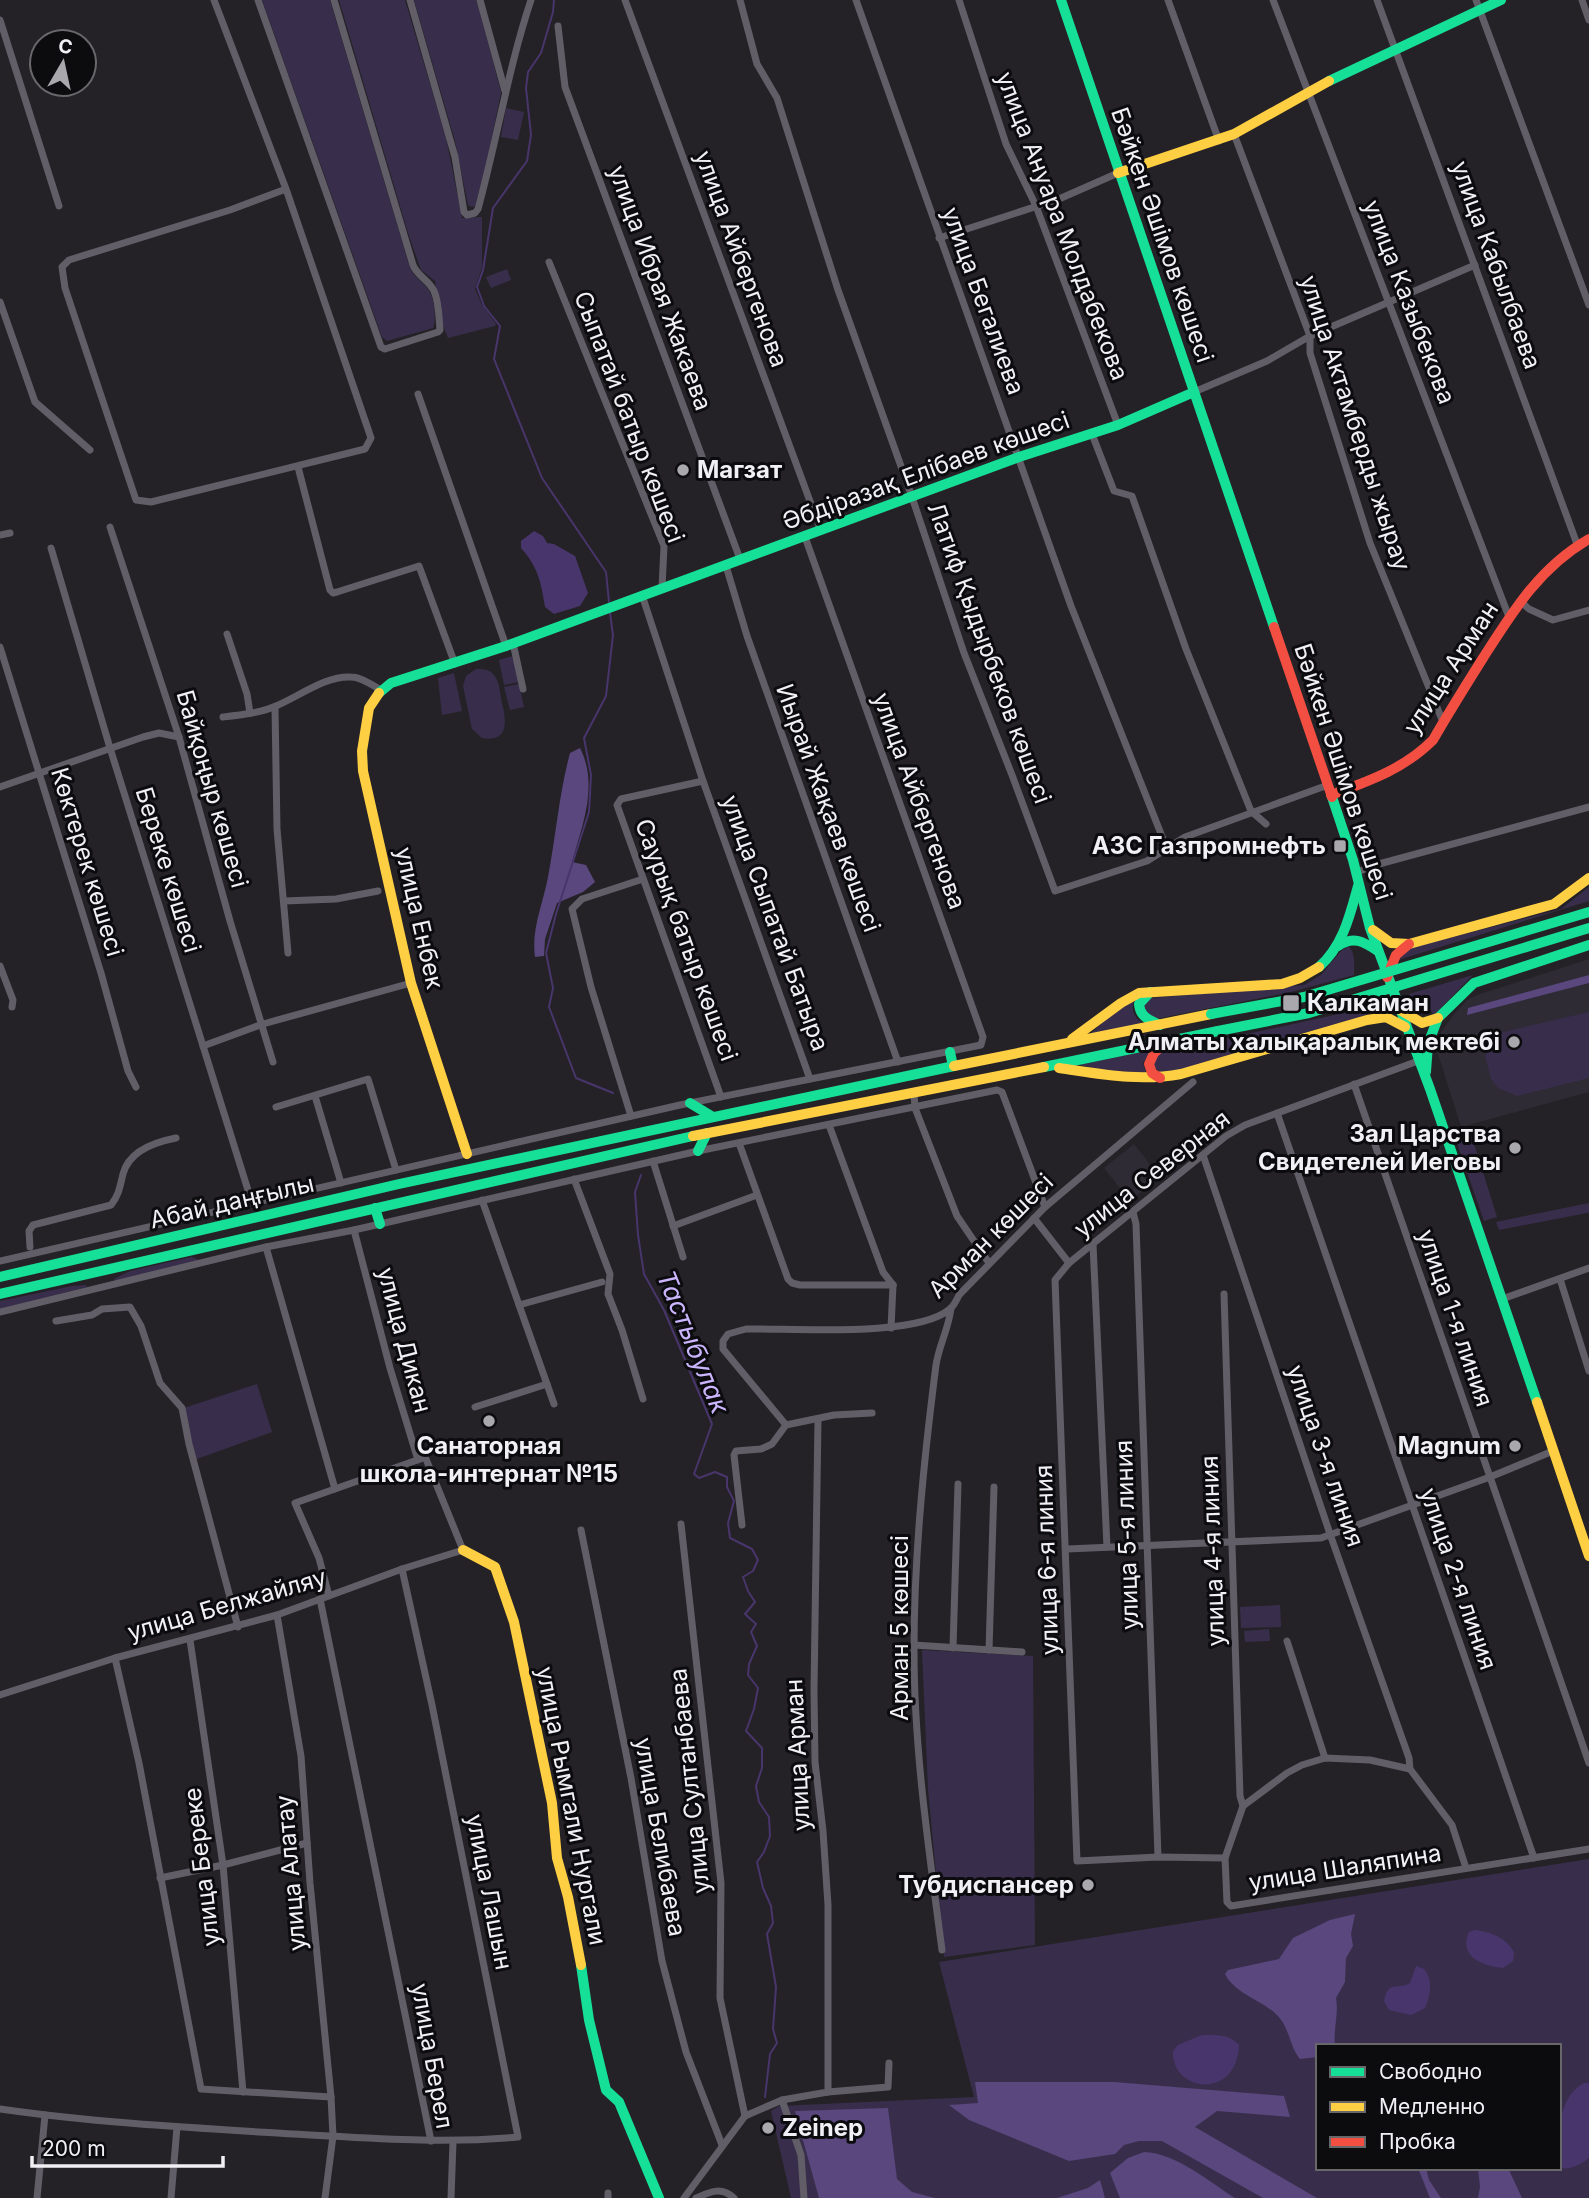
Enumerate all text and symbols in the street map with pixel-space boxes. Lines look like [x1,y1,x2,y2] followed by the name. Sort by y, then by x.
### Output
[28,28,98,98] north arrow
[57,34,74,59] text: С
[990,67,1135,384] street label: улица Ануара Молдабекова
[1105,103,1220,366] street label: Бәйкен Әшімов көшесі
[689,147,794,371] street label: улица Айбергенова
[1445,157,1548,373] street label: улица Кабылбаева
[603,161,718,414] street label: улица Ибрая Жакаева
[1357,196,1462,408] street label: улица Казыбекова
[936,203,1031,399] street label: улица Бегалиева
[1294,272,1417,574] street label: улица Актамберды жырау
[568,287,691,547] street label: Сыпатай батыр көшесі
[778,405,1073,536] street label: Әбдіразақ Елібаев көшесі
[697,455,782,484] place label: Магзат
[675,462,691,478] marker: Магзат
[921,498,1058,807] street label: Латиф Қыдырбеков көшесі
[1397,596,1504,740] street label: улица Арман
[1288,640,1399,904] street label: Бәйкен Әшімов көшесі
[770,680,887,936] street label: Иырай Жақаев көшесі
[170,687,255,891] street label: Байқоңыр көшесі
[867,689,972,913] street label: улица Айбергенова
[45,764,130,960] street label: Көктерек көшесі
[130,784,207,956] street label: Береке көшесі
[716,791,835,1055] street label: улица Сыпатай Батыра
[629,815,744,1065] street label: Саурық батыр көшесі
[1092,831,1326,860] place label: АЗС Газпромнефть
[1332,838,1348,854] marker: АЗС Газпромнефть
[389,844,450,992] street label: улица Енбек
[1307,988,1429,1017] place label: Калкаман
[1281,993,1301,1013] marker: Калкаман
[1128,1027,1500,1056] place label: Алматы халықаралық мектебі
[1506,1034,1522,1050] marker: Алматы халықаралық мектебі
[1068,1104,1235,1243] street label: улица Северная
[1258,1119,1501,1176] place label: Зал Царства Свидетелей Иеговы
[1507,1140,1523,1156] marker: Зал Царства Свидетелей Иеговы
[922,1167,1059,1304] street label: Арман көшесі
[147,1169,317,1235] street label: Абай даңғылы
[1412,1225,1499,1410] street label: улица 1-я линия
[371,1264,438,1416] street label: улица Дикан
[651,1266,737,1419] water label: Тастыбулак
[1281,1361,1370,1551] street label: улица 3-я линия
[481,1413,497,1429] marker: Санаторная школа-интернат №15
[360,1431,618,1488] place label: Санаторная школа-интернат №15
[1398,1431,1501,1460] place label: Magnum
[1507,1438,1523,1454] marker: Magnum
[1109,1439,1144,1631] street label: улица 5-я линия
[1195,1455,1230,1647] street label: улица 4-я линия
[1029,1464,1064,1656] street label: улица 6-я линия
[1414,1484,1503,1674] street label: улица 2-я линия
[885,1535,914,1721] street label: Арман 5 көшесі
[124,1562,330,1647] street label: улица Белжайляу
[530,1664,613,1948] street label: улица Рымгали Нургали
[663,1667,716,1895] street label: улица Султанбаева
[779,1678,816,1832] street label: улица Арман
[629,1735,692,1938] street label: улица Белибаева
[177,1786,226,1948] street label: улица Береке
[269,1794,312,1952] street label: улица Алатау
[460,1812,519,1972] street label: улица Лашын
[1247,1838,1443,1897] street label: улица Шаляпина
[898,1870,1074,1899] place label: Тубдиспансер
[1080,1877,1096,1893] marker: Тубдиспансер
[405,1981,460,2131] street label: улица Берел
[1316,2044,1561,2170] legend
[1379,2059,1482,2084] text: Свободно
[1379,2094,1485,2119] text: Медленно
[782,2113,863,2142] place label: Zeinep
[760,2120,776,2136] marker: Zeinep
[32,2124,222,2168] scale bar
[1379,2129,1456,2154] text: Пробка
[42,2136,106,2161] text: 200 m

